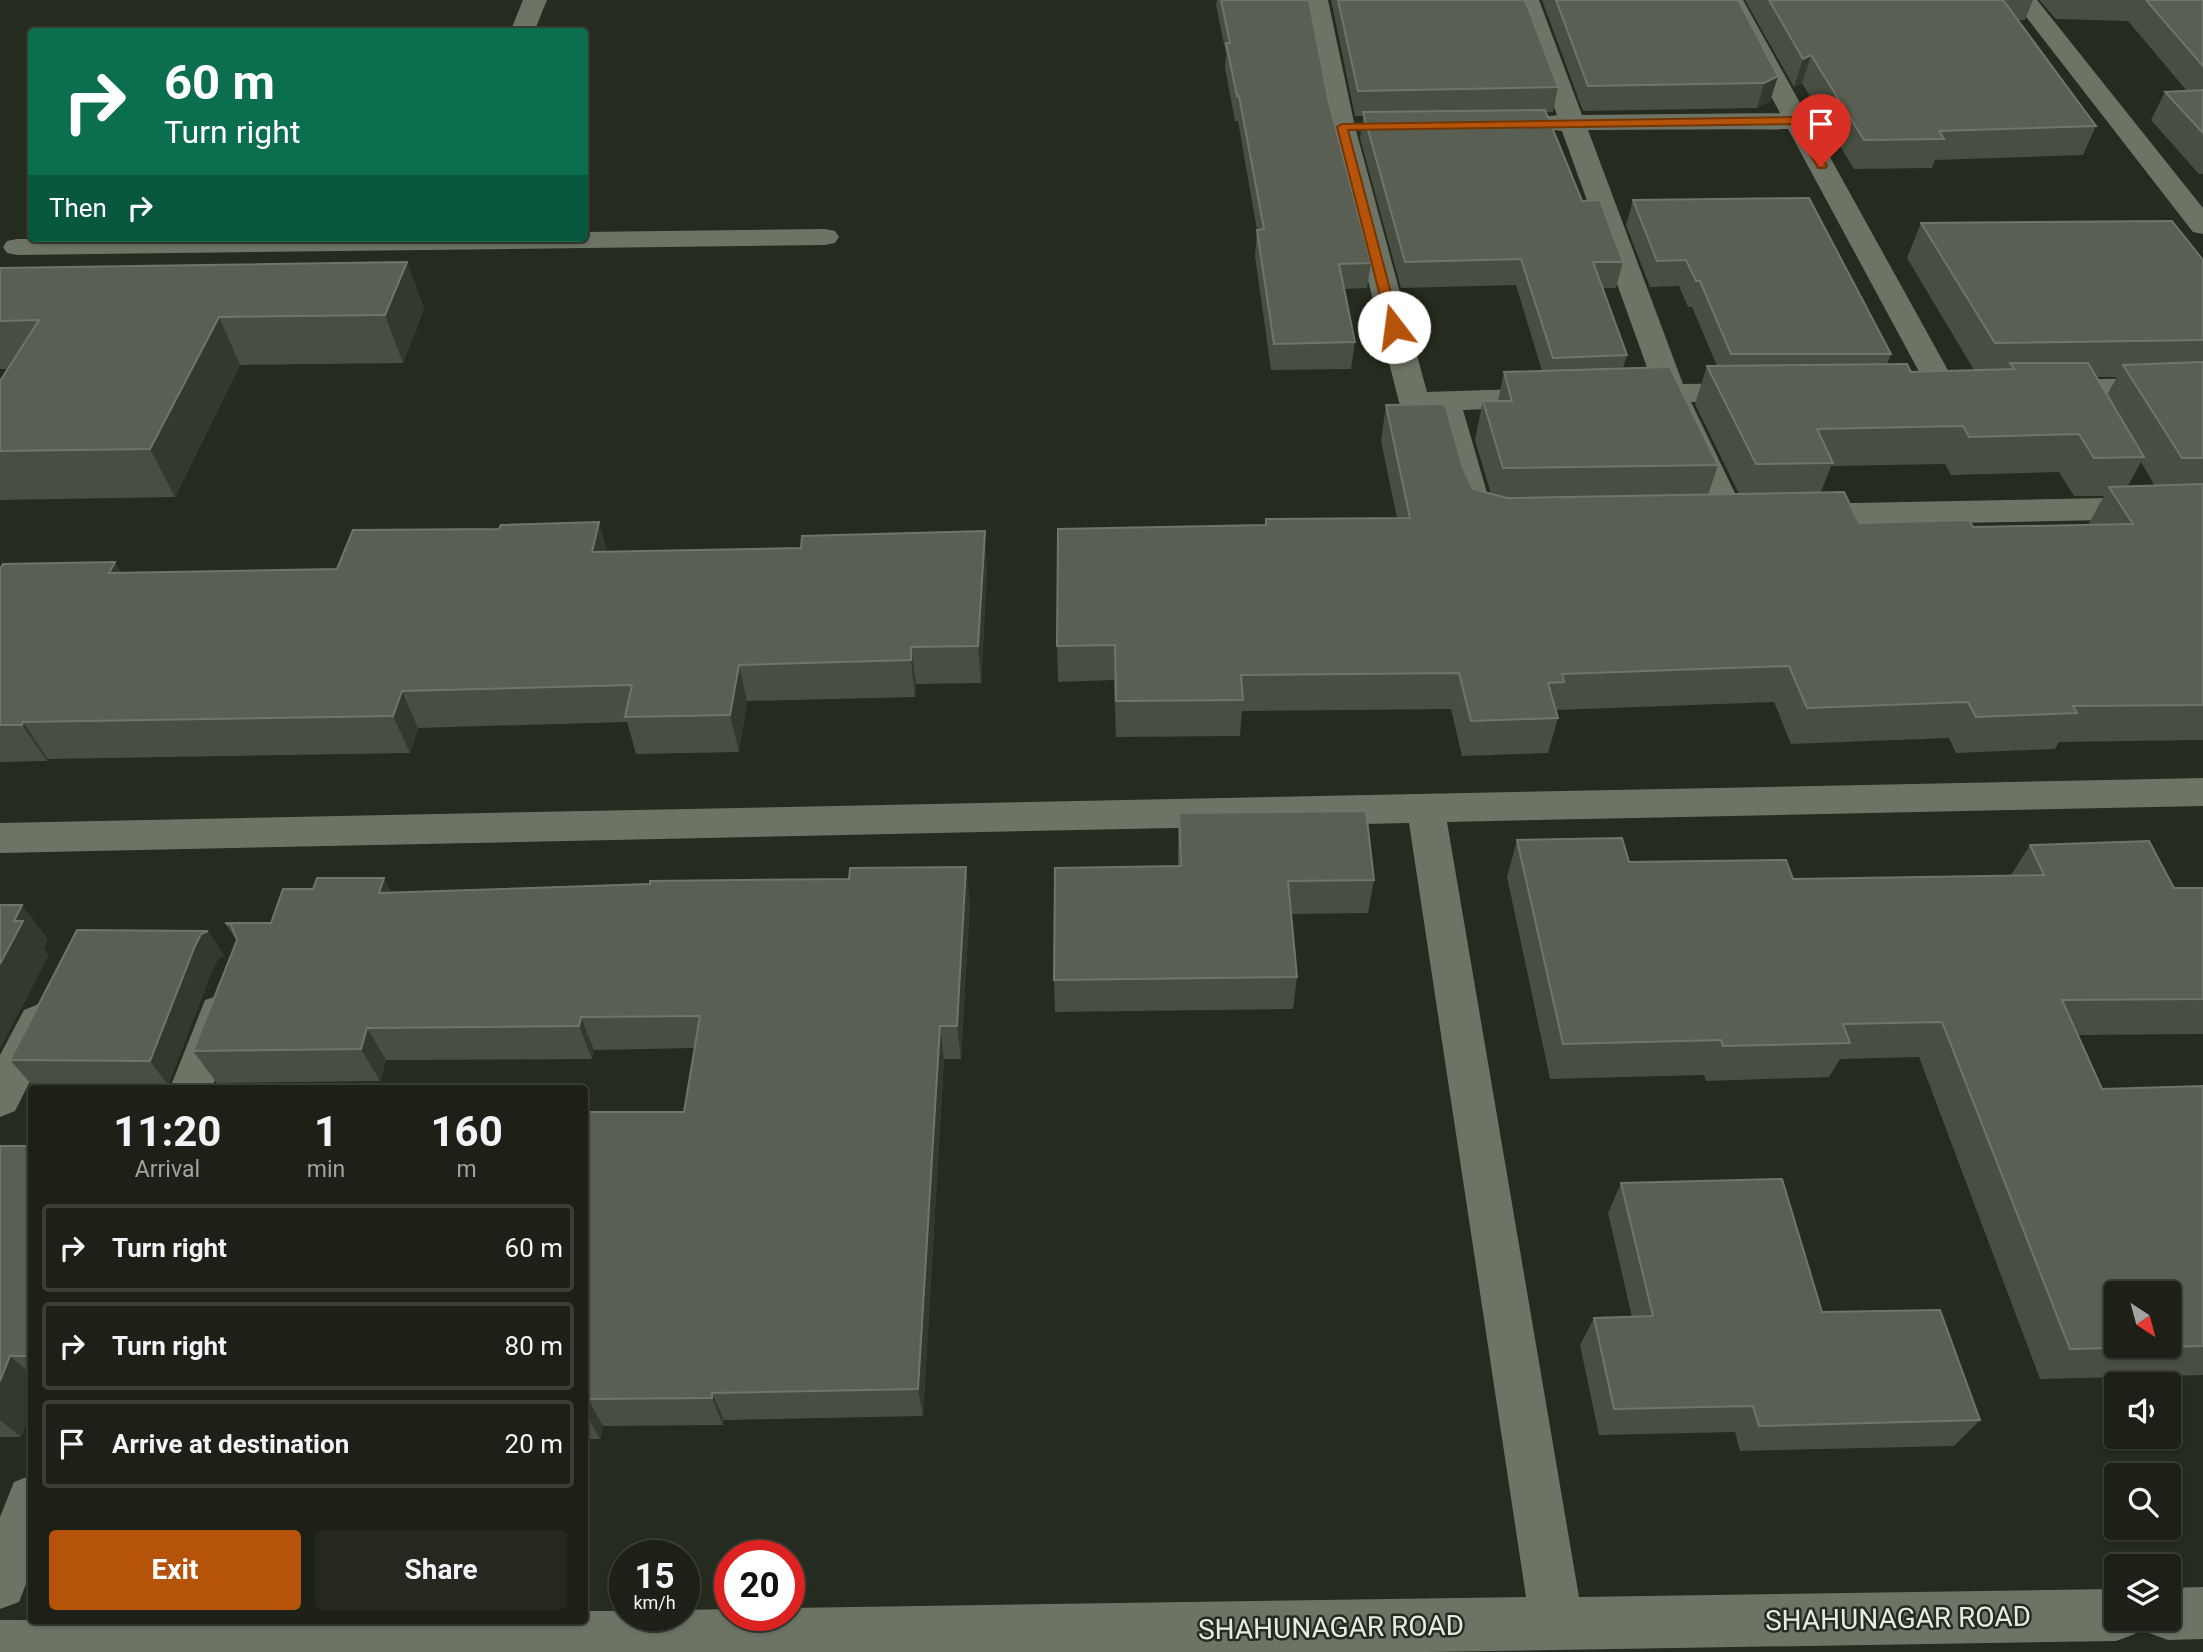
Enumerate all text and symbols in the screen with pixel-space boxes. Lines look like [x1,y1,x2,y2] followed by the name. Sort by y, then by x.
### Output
[164,54,275,111] text: 60 m
[49,56,140,147] icon: right
[1791,94,1851,166] pin
[1802,105,1840,143] icon: arrive
[164,113,300,151] text: Turn right
[121,189,159,227] icon: right
[49,193,107,223] text: Then
[1357,290,1431,364] position arrow
[113,1107,221,1156] text: 11:20
[314,1107,338,1156] text: 1
[430,1107,503,1156] text: 160
[135,1156,200,1183] text: Arrival
[307,1156,345,1183] text: min
[457,1156,477,1183] text: m
[53,1229,91,1267] icon: right
[112,1233,227,1263] text: Turn right
[505,1233,563,1263] text: 60 m
[2104,1281,2180,1358] north arrow
[2104,1281,2181,1631] map controls
[53,1327,91,1365] icon: right
[112,1331,227,1361] text: Turn right
[505,1331,563,1361] text: 80 m
[2104,1372,2181,1449] button: sound
[53,1425,91,1463] icon: arrive
[112,1429,349,1459] text: Arrive at destination
[505,1429,563,1459] text: 20 m
[2104,1463,2181,1540] button: search
[49,1530,301,1610] button: Exit
[315,1530,567,1610] button: Share
[714,1540,805,1631] speed limit sign: 20
[2104,1554,2181,1631] button: layers
[634,1556,675,1597] text: 15
[633,1592,676,1613] text: km/h
[1765,1600,2031,1637] street label: SHAHUNAGAR ROAD
[1198,1609,1464,1646] street label: SHAHUNAGAR ROAD

